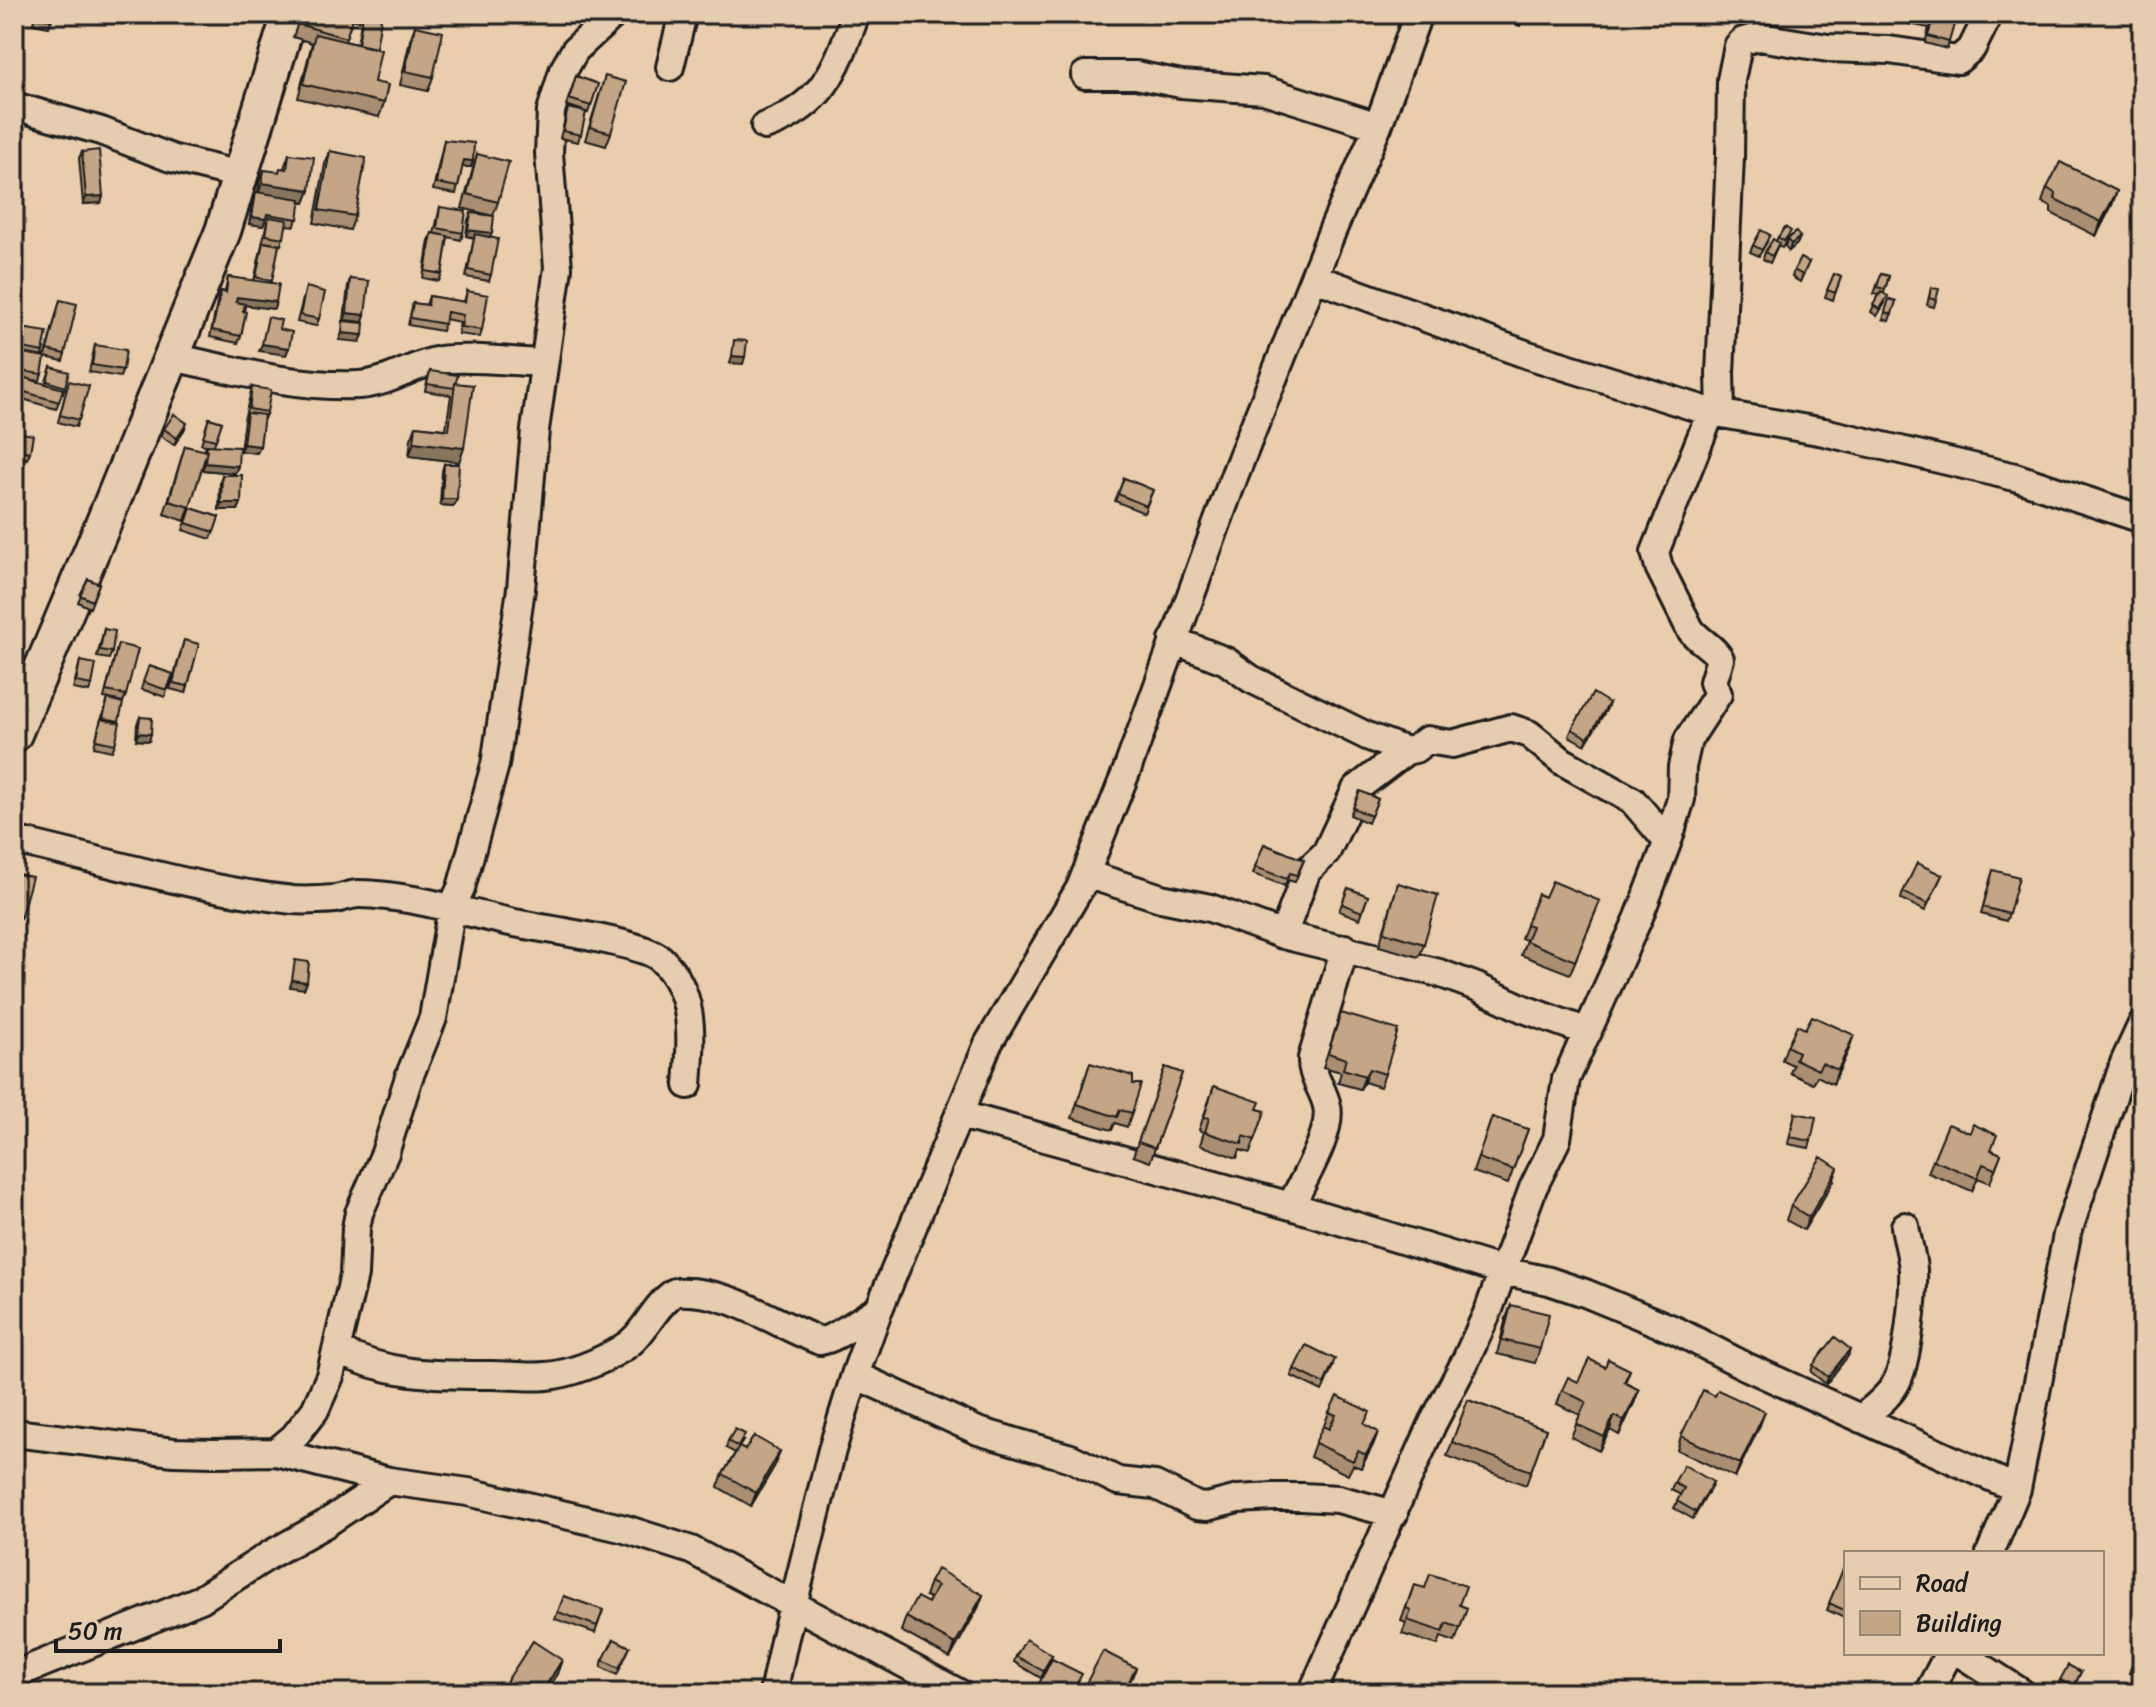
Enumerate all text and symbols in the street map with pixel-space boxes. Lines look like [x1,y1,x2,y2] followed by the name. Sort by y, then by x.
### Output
[1844,1551,2104,1655] legend
[1916,1562,1970,1604] text: Road
[1916,1602,2002,1644] text: Building
[56,1603,280,1653] scale bar
[68,1610,123,1652] text: 50 m

